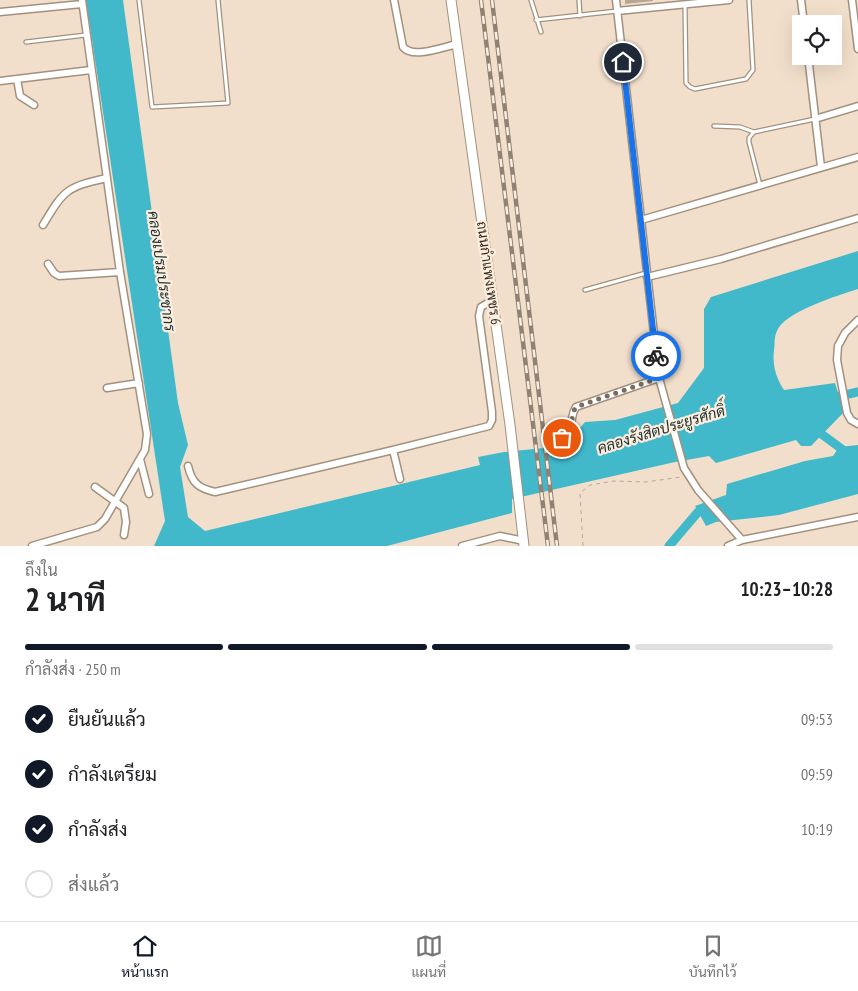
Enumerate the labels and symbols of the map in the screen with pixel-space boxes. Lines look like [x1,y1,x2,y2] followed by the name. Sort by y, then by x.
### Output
[602,41,644,83] pin
[144,209,180,333] water label: คลองเปรมประชากร
[473,220,505,326] street label: ถนนกำแพงเพชร 6
[631,331,681,381] courier
[593,395,730,458] water label: คลองรังสิตประยูรศักดิ์
[541,417,583,459] pin

